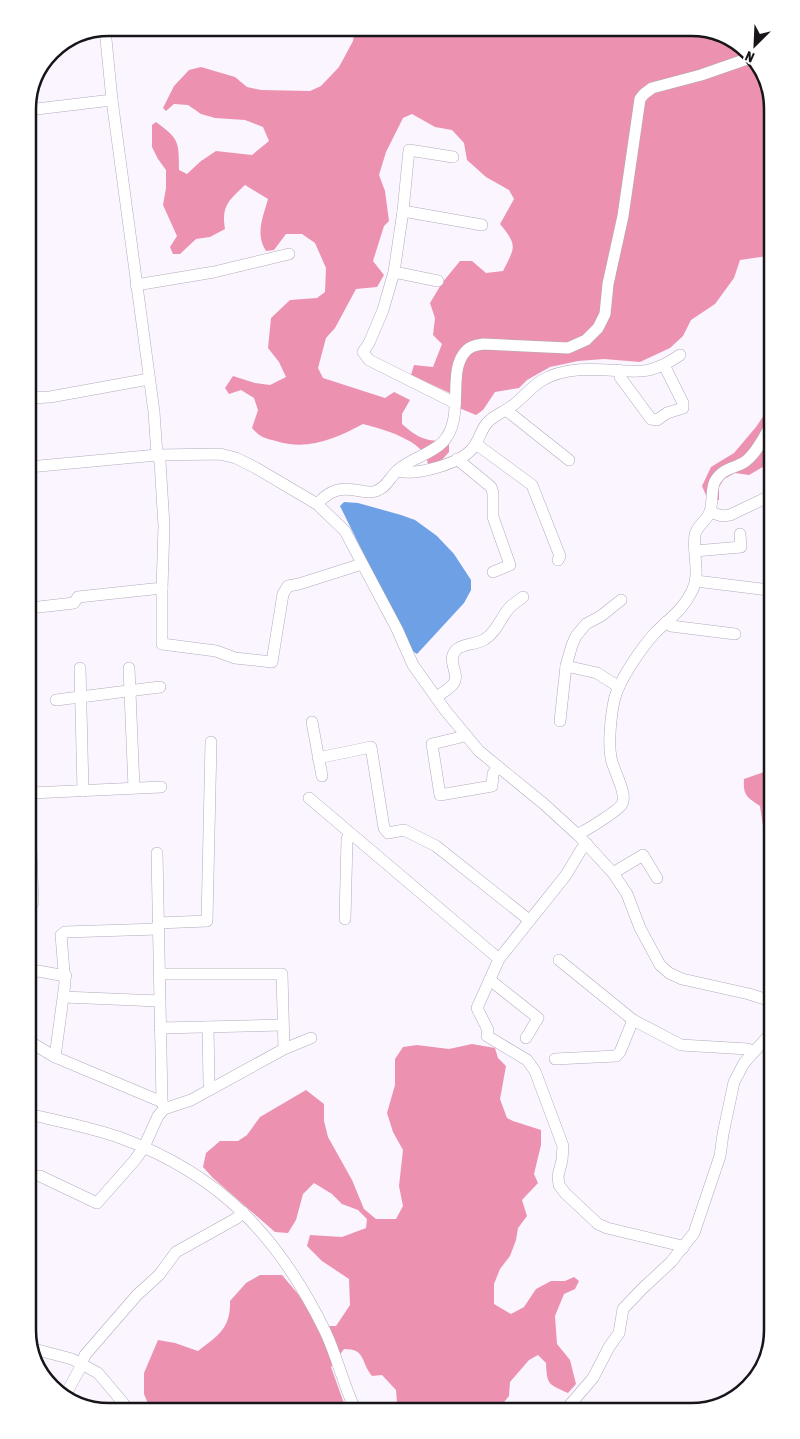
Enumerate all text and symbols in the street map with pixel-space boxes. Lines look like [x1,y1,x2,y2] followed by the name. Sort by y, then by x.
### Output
[730,20,780,70] north arrow
[743,48,757,66] text: N

